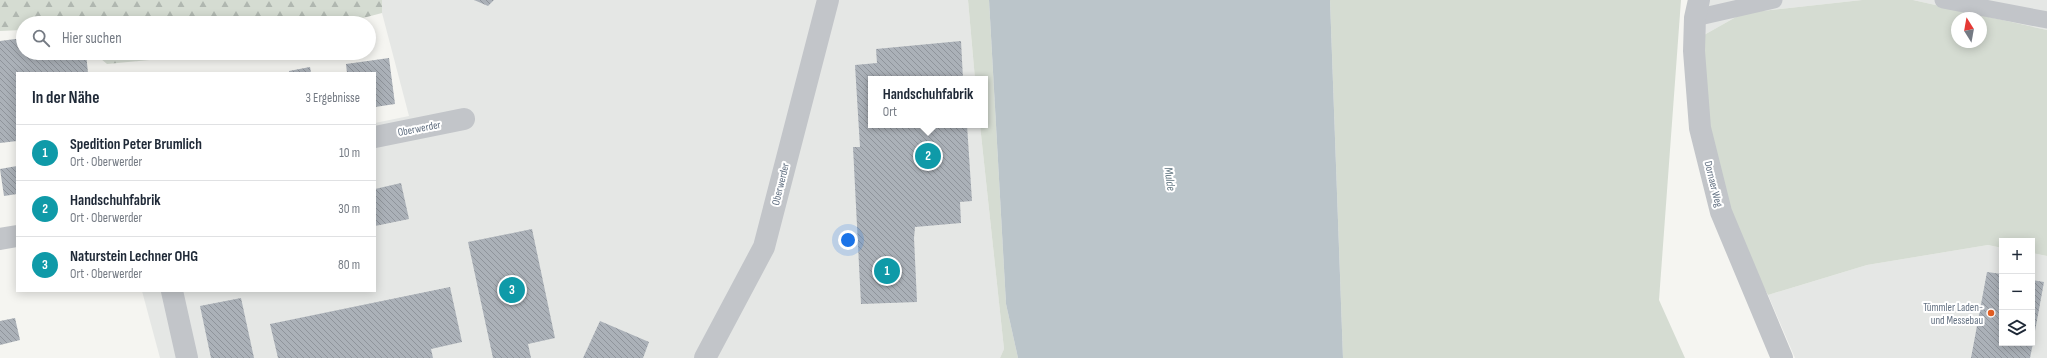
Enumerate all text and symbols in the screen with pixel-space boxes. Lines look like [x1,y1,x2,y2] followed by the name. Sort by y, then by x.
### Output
[1951,12,1987,48] north arrow
[16,16,376,60] search box
[30,27,52,49] icon: search
[62,29,122,48] text: Hier suchen
[868,76,988,128] popup
[883,85,973,104] text: Handschuhfabrik
[32,88,99,108] text: In der Nähe
[306,90,360,106] text: 3 Ergebnisse
[883,104,897,120] text: Ort
[397,118,442,139] street label: Oberwerder
[70,135,202,154] text: Spedition Peter Brumlich
[915,141,941,171] pin: 2
[42,145,48,161] text: 1
[339,145,360,161] text: 10 m
[70,154,142,170] text: Ort · Oberwerder
[1701,160,1726,209] street label: Dornaer Weg
[769,161,792,207] street label: Oberwerder
[1160,166,1179,192] water label: Mulde
[70,191,161,210] text: Handschuhfabrik
[42,201,48,217] text: 2
[338,201,360,217] text: 30 m
[70,210,142,226] text: Ort · Oberwerder
[838,230,858,250] your location
[1999,238,2035,346] map controls
[1999,238,2035,274] button: +
[70,247,198,266] text: Naturstein Lechner OHG
[874,256,900,286] pin: 1
[42,257,48,273] text: 3
[338,257,360,273] text: 80 m
[70,266,142,282] text: Ort · Oberwerder
[1999,274,2035,310] button: −
[499,275,525,305] pin: 3
[1923,301,1983,327] place label: Tümmler Laden- und Messebau
[1986,308,1996,318] marker: Tümmler Laden- und Messebau
[1999,310,2035,346] button: layers

